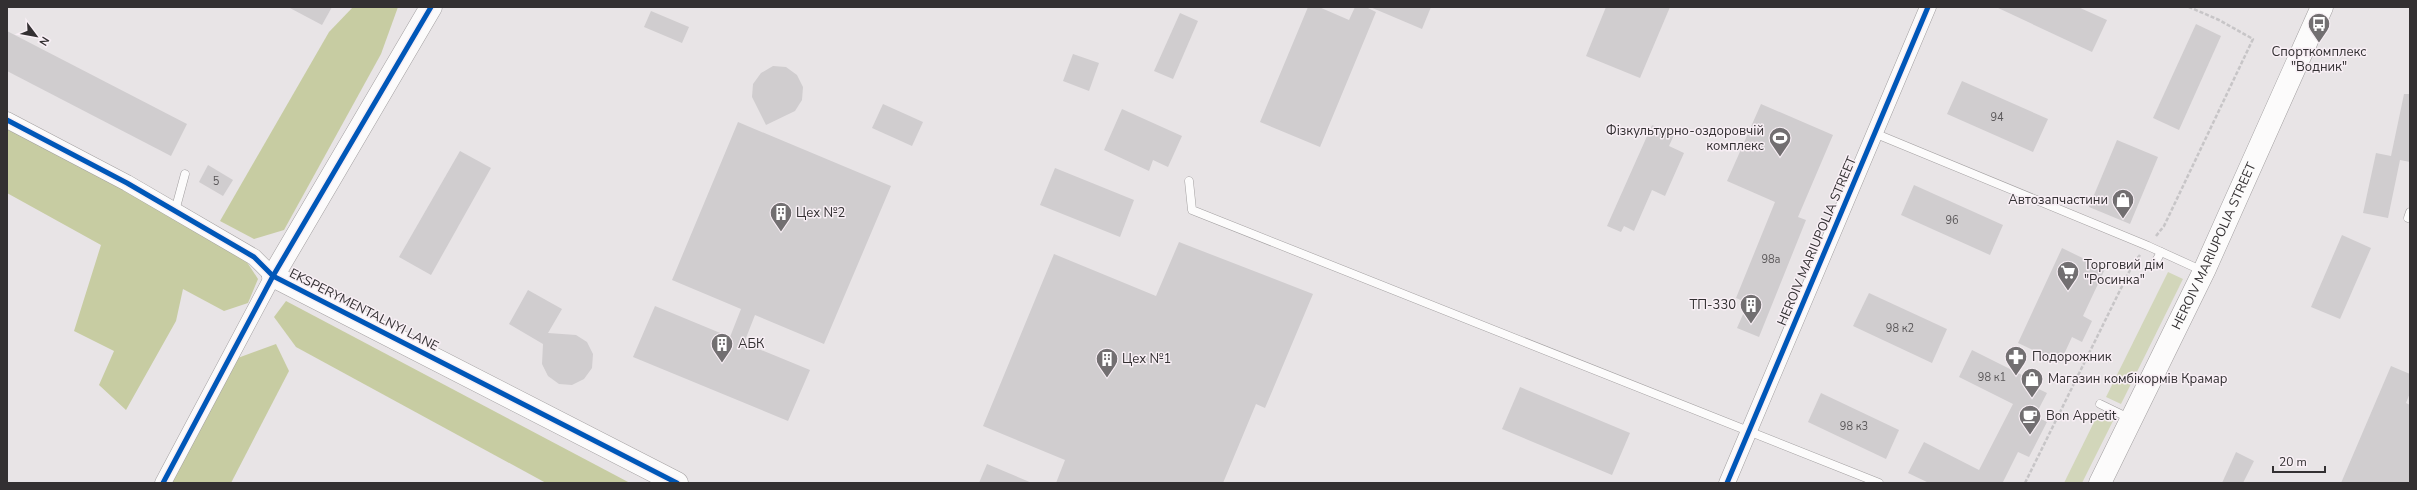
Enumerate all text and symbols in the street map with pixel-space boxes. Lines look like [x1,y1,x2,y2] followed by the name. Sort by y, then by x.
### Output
[2306,11,2332,44] bus stop icon: Спорткомплекс "Водник"
[16,16,56,56] north arrow
[36,34,53,49] text: N
[2271,43,2367,76] place label: Спорткомплекс "Водник"
[1990,110,2004,125] house number: 94
[1606,122,1764,155] place label: Фізкультурно-оздоровчій комплекс
[1767,125,1793,158] sports icon: Фізкультурно-оздоровчій комплекс
[1773,153,1861,328] street label: HEROIV MARIUPOLIA STREET
[2168,159,2260,333] street label: HEROIV MARIUPOLIA STREET
[213,174,220,189] house number: 5
[2110,187,2136,220] shop icon: Автозапчастини
[2008,191,2108,209] place label: Автозапчастини
[768,200,794,233] building icon: Цех №2
[796,204,845,222] place label: Цех №2
[1945,213,1959,228] house number: 96
[1761,252,1781,267] house number: 98а
[2084,256,2164,289] place label: Торговий дім "Росинка"
[2055,259,2081,292] supermarket icon: Торговий дім "Росинка"
[286,264,442,356] street label: EKSPERYMENTALNYI LANE
[1738,292,1764,325] building icon: ТП-330
[1689,296,1736,314] place label: ТП-330
[1886,321,1914,336] house number: 98 к2
[709,331,735,364] building icon: АБК
[738,335,765,353] place label: АБК
[2003,344,2029,377] pharmacy icon: Подорожник
[1094,346,1120,379] building icon: Цех №1
[2032,348,2112,366] place label: Подорожник
[1122,350,1171,368] place label: Цех №1
[2019,366,2045,399] shop icon: Магазин комбікормів Крамар
[1978,370,2006,385] house number: 98 к1
[2048,370,2228,388] place label: Магазин комбікормів Крамар
[2017,403,2043,436] cafe icon: Bon Appetit
[2046,407,2117,425] place label: Bon Appetit
[1840,419,1868,434] house number: 98 к3
[2273,448,2325,474] scale bar
[2279,454,2307,470] text: 20 m

